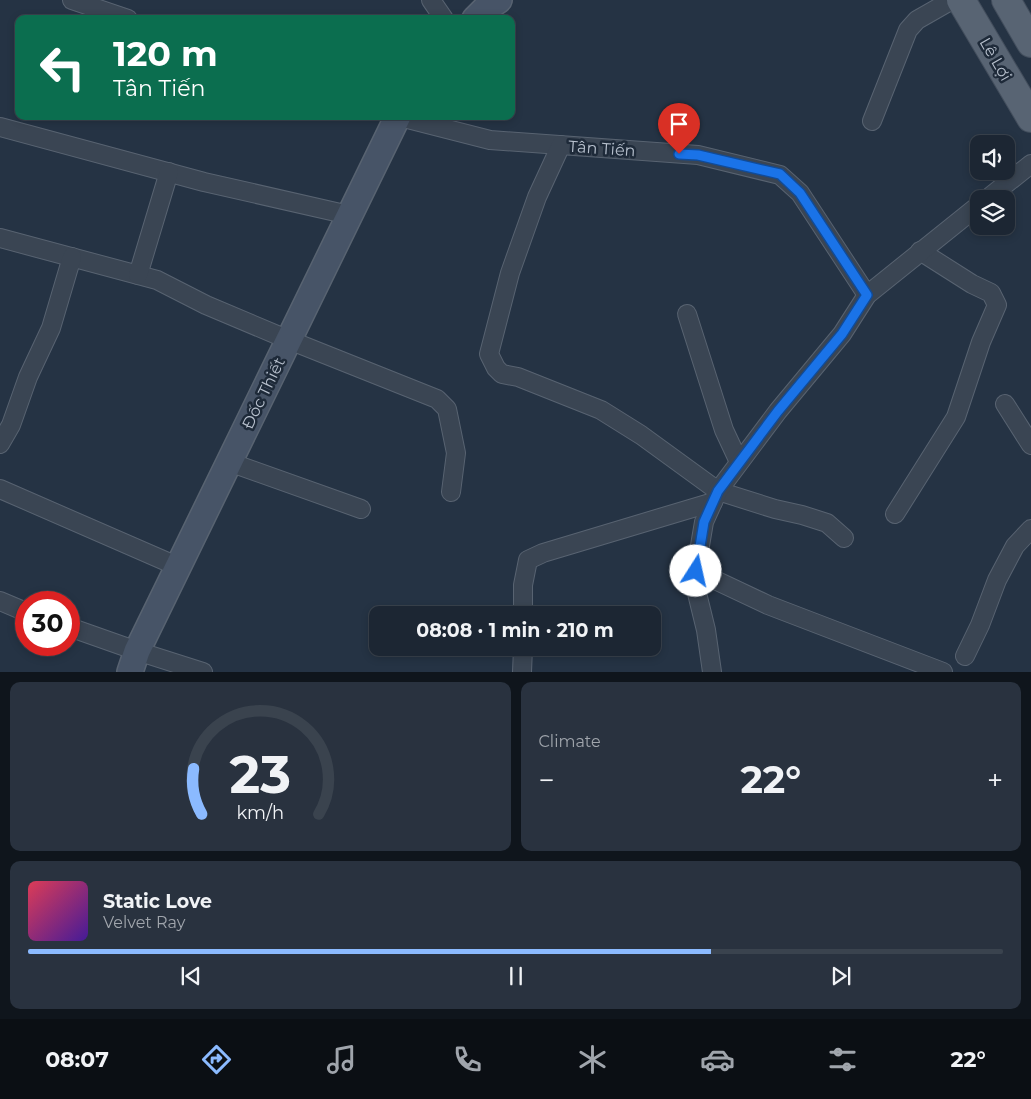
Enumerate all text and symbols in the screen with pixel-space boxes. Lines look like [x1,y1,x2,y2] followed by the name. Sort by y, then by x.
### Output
[113,32,218,75] text: 120 m
[976,34,1015,84] street label: Lê Lợi
[30,35,95,100] icon: left
[113,75,205,102] text: Tân Tiến
[658,103,700,154] pin
[665,110,693,138] icon: arrive
[970,135,1015,235] map controls
[970,135,1015,180] button: sound
[568,137,636,160] street label: Tân Tiến
[970,190,1015,235] button: layers
[238,354,289,432] street label: Đốc Thiết
[669,544,721,596] position arrow
[15,591,80,656] speed limit sign: 30
[416,619,614,642] text: 08:08 · 1 min · 210 m
[539,732,601,751] text: Climate
[230,743,291,806] text: 23
[740,756,801,803] text: 22°
[539,763,555,797] text: −
[987,763,1003,797] text: +
[236,802,284,823] text: km/h
[103,890,212,913] text: Static Love
[103,913,185,932] text: Velvet Ray
[177,962,205,990] icon: previous
[502,962,530,990] icon: pause
[827,962,855,990] icon: next
[199,1042,234,1077] icon: directions
[324,1042,359,1077] icon: music
[450,1042,485,1077] icon: phone
[575,1042,610,1077] icon: climate
[700,1042,735,1077] icon: car
[825,1042,860,1077] icon: filters
[45,1046,109,1073] text: 08:07
[951,1046,986,1073] text: 22°

